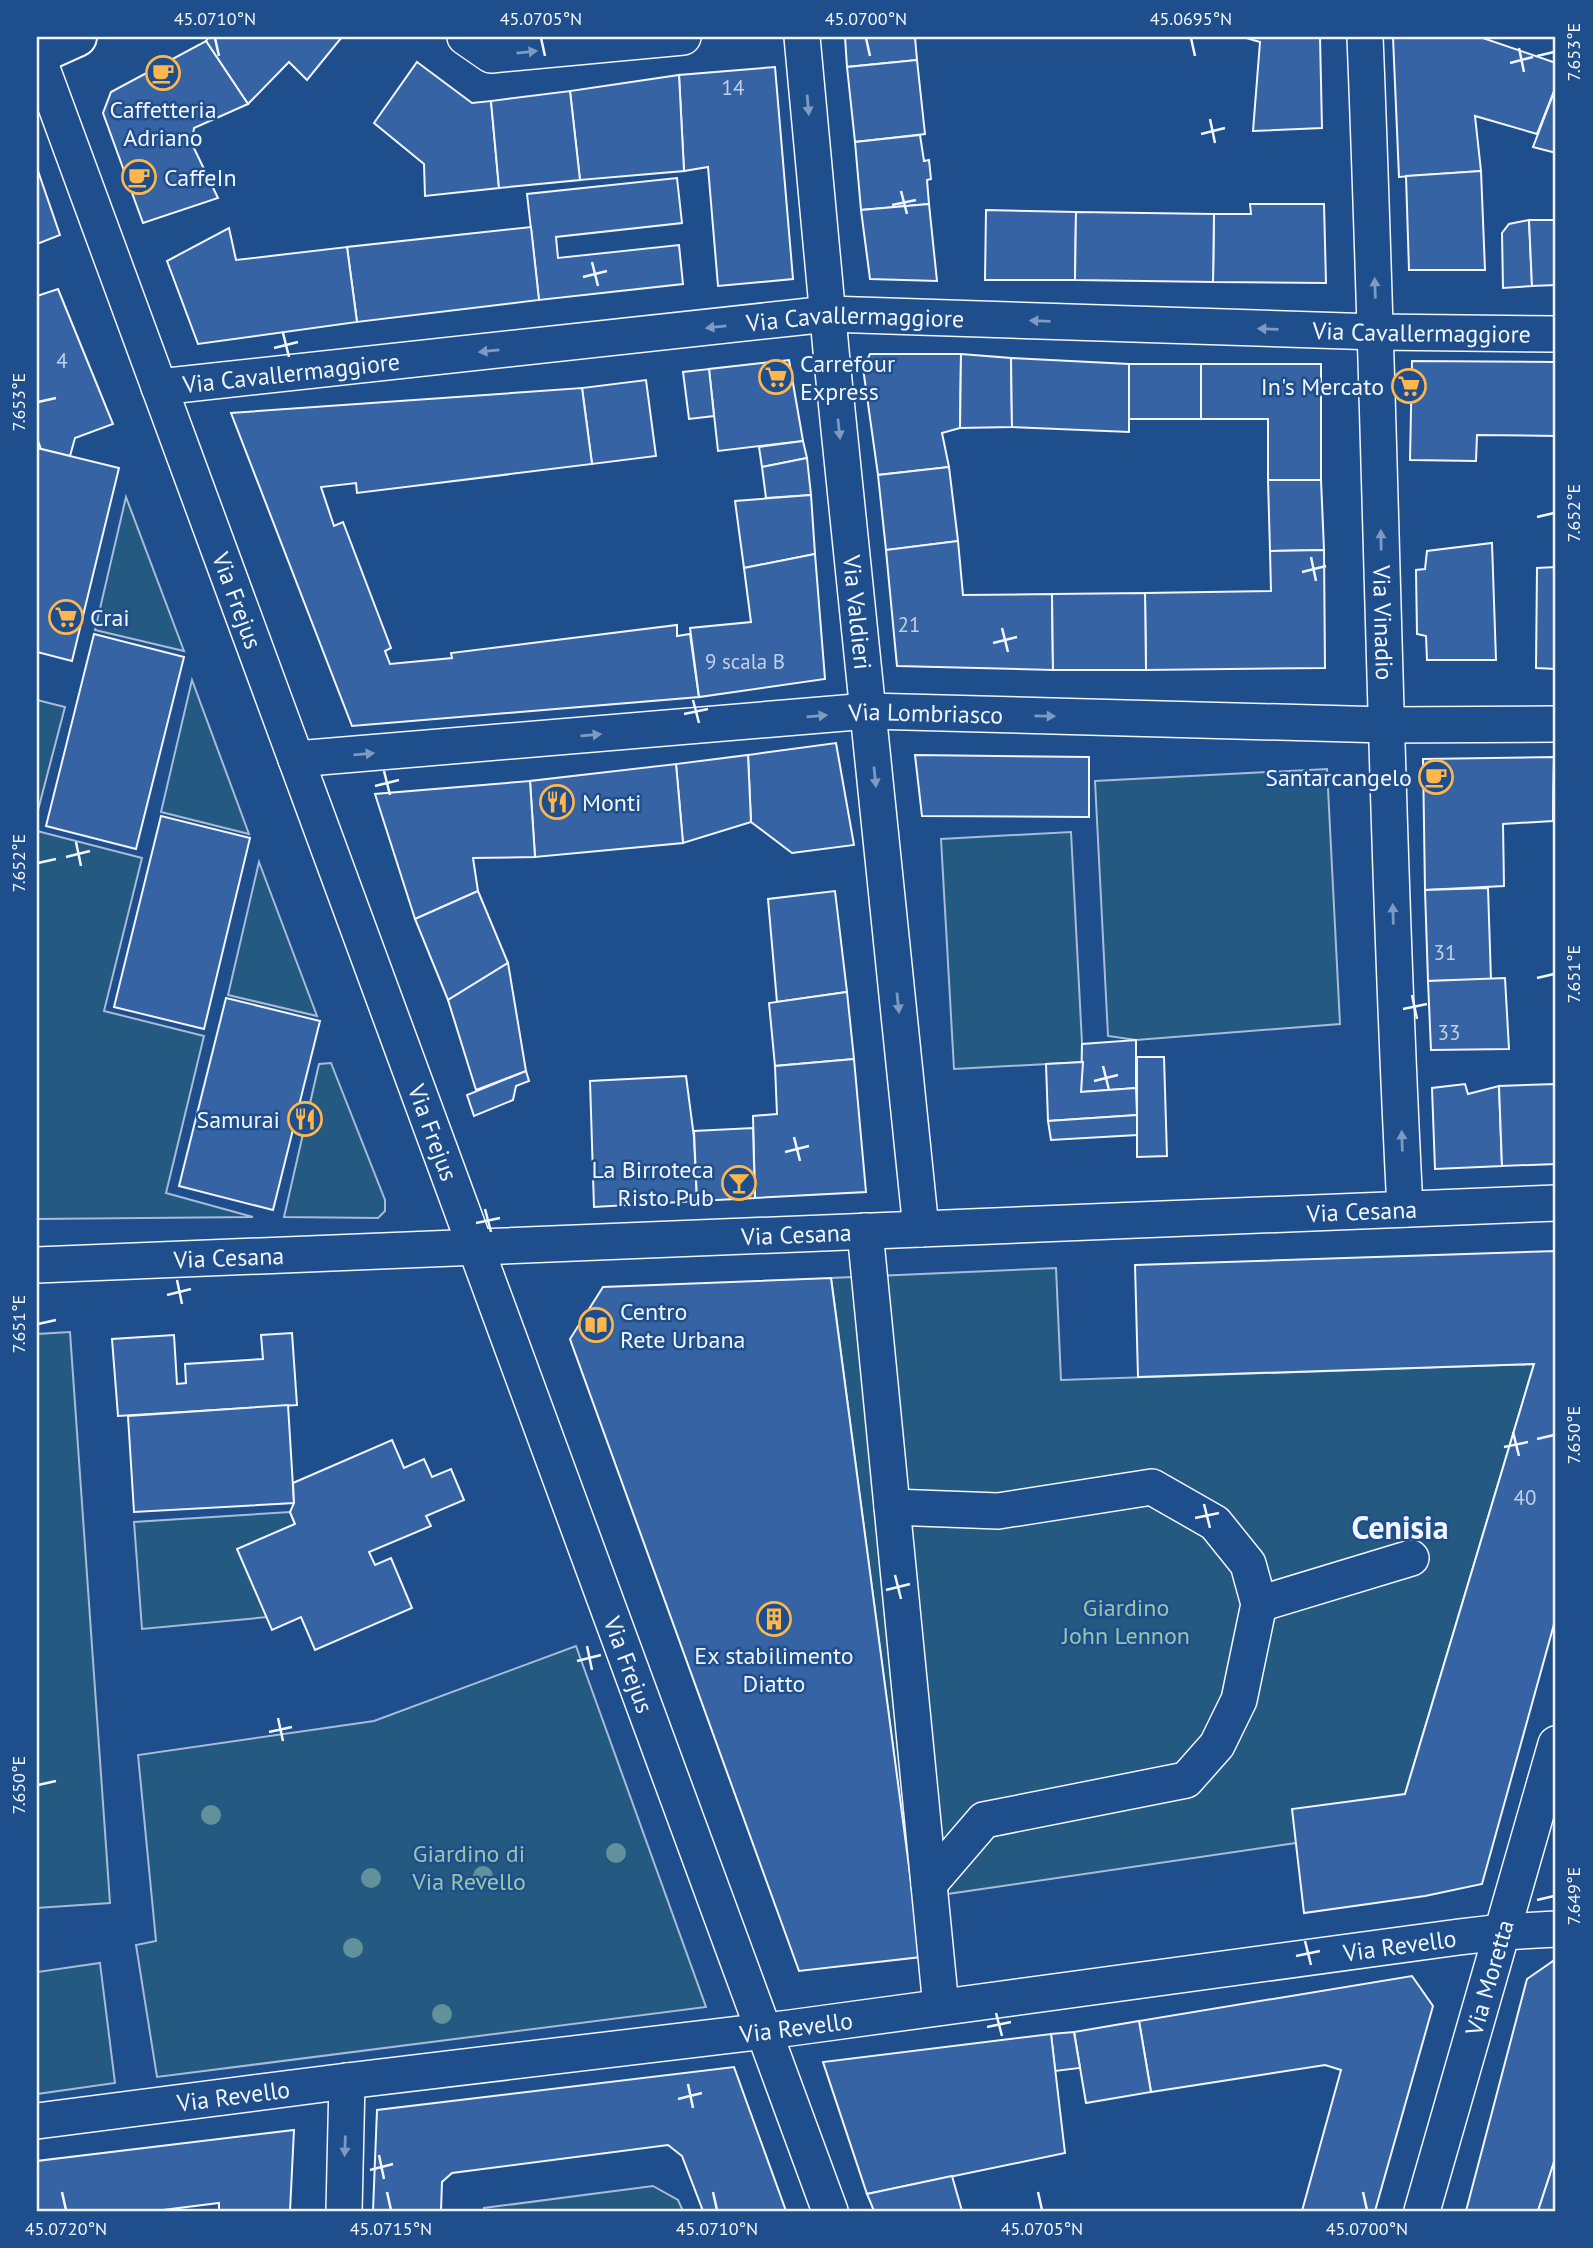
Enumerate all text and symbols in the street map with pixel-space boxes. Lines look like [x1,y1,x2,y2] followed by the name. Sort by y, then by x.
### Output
[174,7,256,30] text: 45.0710°N
[500,7,582,30] text: 45.0705°N
[825,7,907,30] text: 45.0700°N
[1150,7,1232,30] text: 45.0695°N
[1562,23,1585,81] text: 7.653°E
[516,46,538,57] one-way arrow
[144,54,182,92] cafe icon: Caffetteria Adriano
[722,74,744,101] house number: 14
[109,94,217,153] place label: Caffetteria Adriano
[803,94,814,116] one-way arrow
[120,158,158,196] cafe icon: CaffeIn
[164,162,237,193] place label: CaffeIn
[1370,276,1381,298] one-way arrow
[744,298,965,338] street label: Via Cavallermaggiore
[1311,314,1531,349] street label: Via Cavallermaggiore
[1029,316,1051,327] one-way arrow
[704,321,726,332] one-way arrow
[1256,323,1278,334] one-way arrow
[180,345,401,400] street label: Via Cavallermaggiore
[478,346,500,357] one-way arrow
[56,347,68,374] house number: 4
[800,348,895,407] place label: Carrefour Express
[757,358,795,396] supermarket icon: Carrefour Express
[1390,367,1428,405] supermarket icon: In's Mercato
[1261,371,1384,402] place label: In's Mercato
[7,373,30,431] text: 7.653°E
[834,418,845,440] one-way arrow
[1562,484,1585,542] text: 7.652°E
[1376,528,1387,550] one-way arrow
[205,547,269,653] street label: Via Frejus
[836,552,879,671] street label: Via Valdieri
[1366,564,1401,681] street label: Via Vinadio
[47,598,85,636] supermarket icon: Crai
[90,602,130,633] place label: Crai
[898,611,920,638] house number: 21
[705,648,785,675] house number: 9 scala B
[846,695,1004,730] street label: Via Lombriasco
[806,710,828,721] one-way arrow
[1034,710,1056,722] one-way arrow
[580,729,602,740] one-way arrow
[353,748,375,759] one-way arrow
[1417,758,1455,796] cafe icon: Santarcangelo
[1265,762,1412,793] place label: Santarcangelo
[870,766,881,788] one-way arrow
[538,783,576,821] restaurant icon: Monti
[582,787,642,818] place label: Monti
[7,834,30,892] text: 7.652°E
[1388,903,1399,925] one-way arrow
[1434,939,1456,966] house number: 31
[1562,945,1585,1003] text: 7.651°E
[893,992,904,1014] one-way arrow
[1438,1019,1460,1046] house number: 33
[401,1079,465,1185] street label: Via Frejus
[286,1100,324,1138] restaurant icon: Samurai
[196,1104,280,1135] place label: Samurai
[1397,1130,1408,1152] one-way arrow
[592,1154,714,1213] place label: La Birroteca Risto Pub
[720,1164,758,1202] bar icon: La Birroteca Risto Pub
[1305,1193,1418,1229] street label: Via Cesana
[740,1216,852,1252] street label: Via Cesana
[172,1239,285,1275] street label: Via Cesana
[7,1295,30,1353] text: 7.651°E
[620,1296,746,1355] place label: Centro Rete Urbana
[577,1306,615,1344] library icon: Centro Rete Urbana
[1562,1406,1585,1464] text: 7.650°E
[1514,1484,1536,1511] house number: 40
[1351,1506,1449,1548] district label: Cenisia
[1061,1592,1190,1651] park label: Giardino John Lennon
[755,1600,793,1638] building icon: Ex stabilimento Diatto
[597,1611,661,1717] street label: Via Frejus
[694,1640,854,1699] place label: Ex stabilimento Diatto
[7,1756,30,1814] text: 7.650°E
[411,1838,526,1897] park label: Giardino di Via Revello
[1562,1867,1585,1925] text: 7.649°E
[1457,1916,1520,2040] street label: Via Moretta
[1340,1922,1458,1968] street label: Via Revello
[737,2004,855,2050] street label: Via Revello
[174,2073,292,2118] street label: Via Revello
[340,2135,351,2157] one-way arrow
[25,2217,107,2240] text: 45.0720°N
[350,2217,432,2240] text: 45.0715°N
[676,2217,758,2240] text: 45.0710°N
[1001,2217,1083,2240] text: 45.0705°N
[1326,2217,1408,2240] text: 45.0700°N

